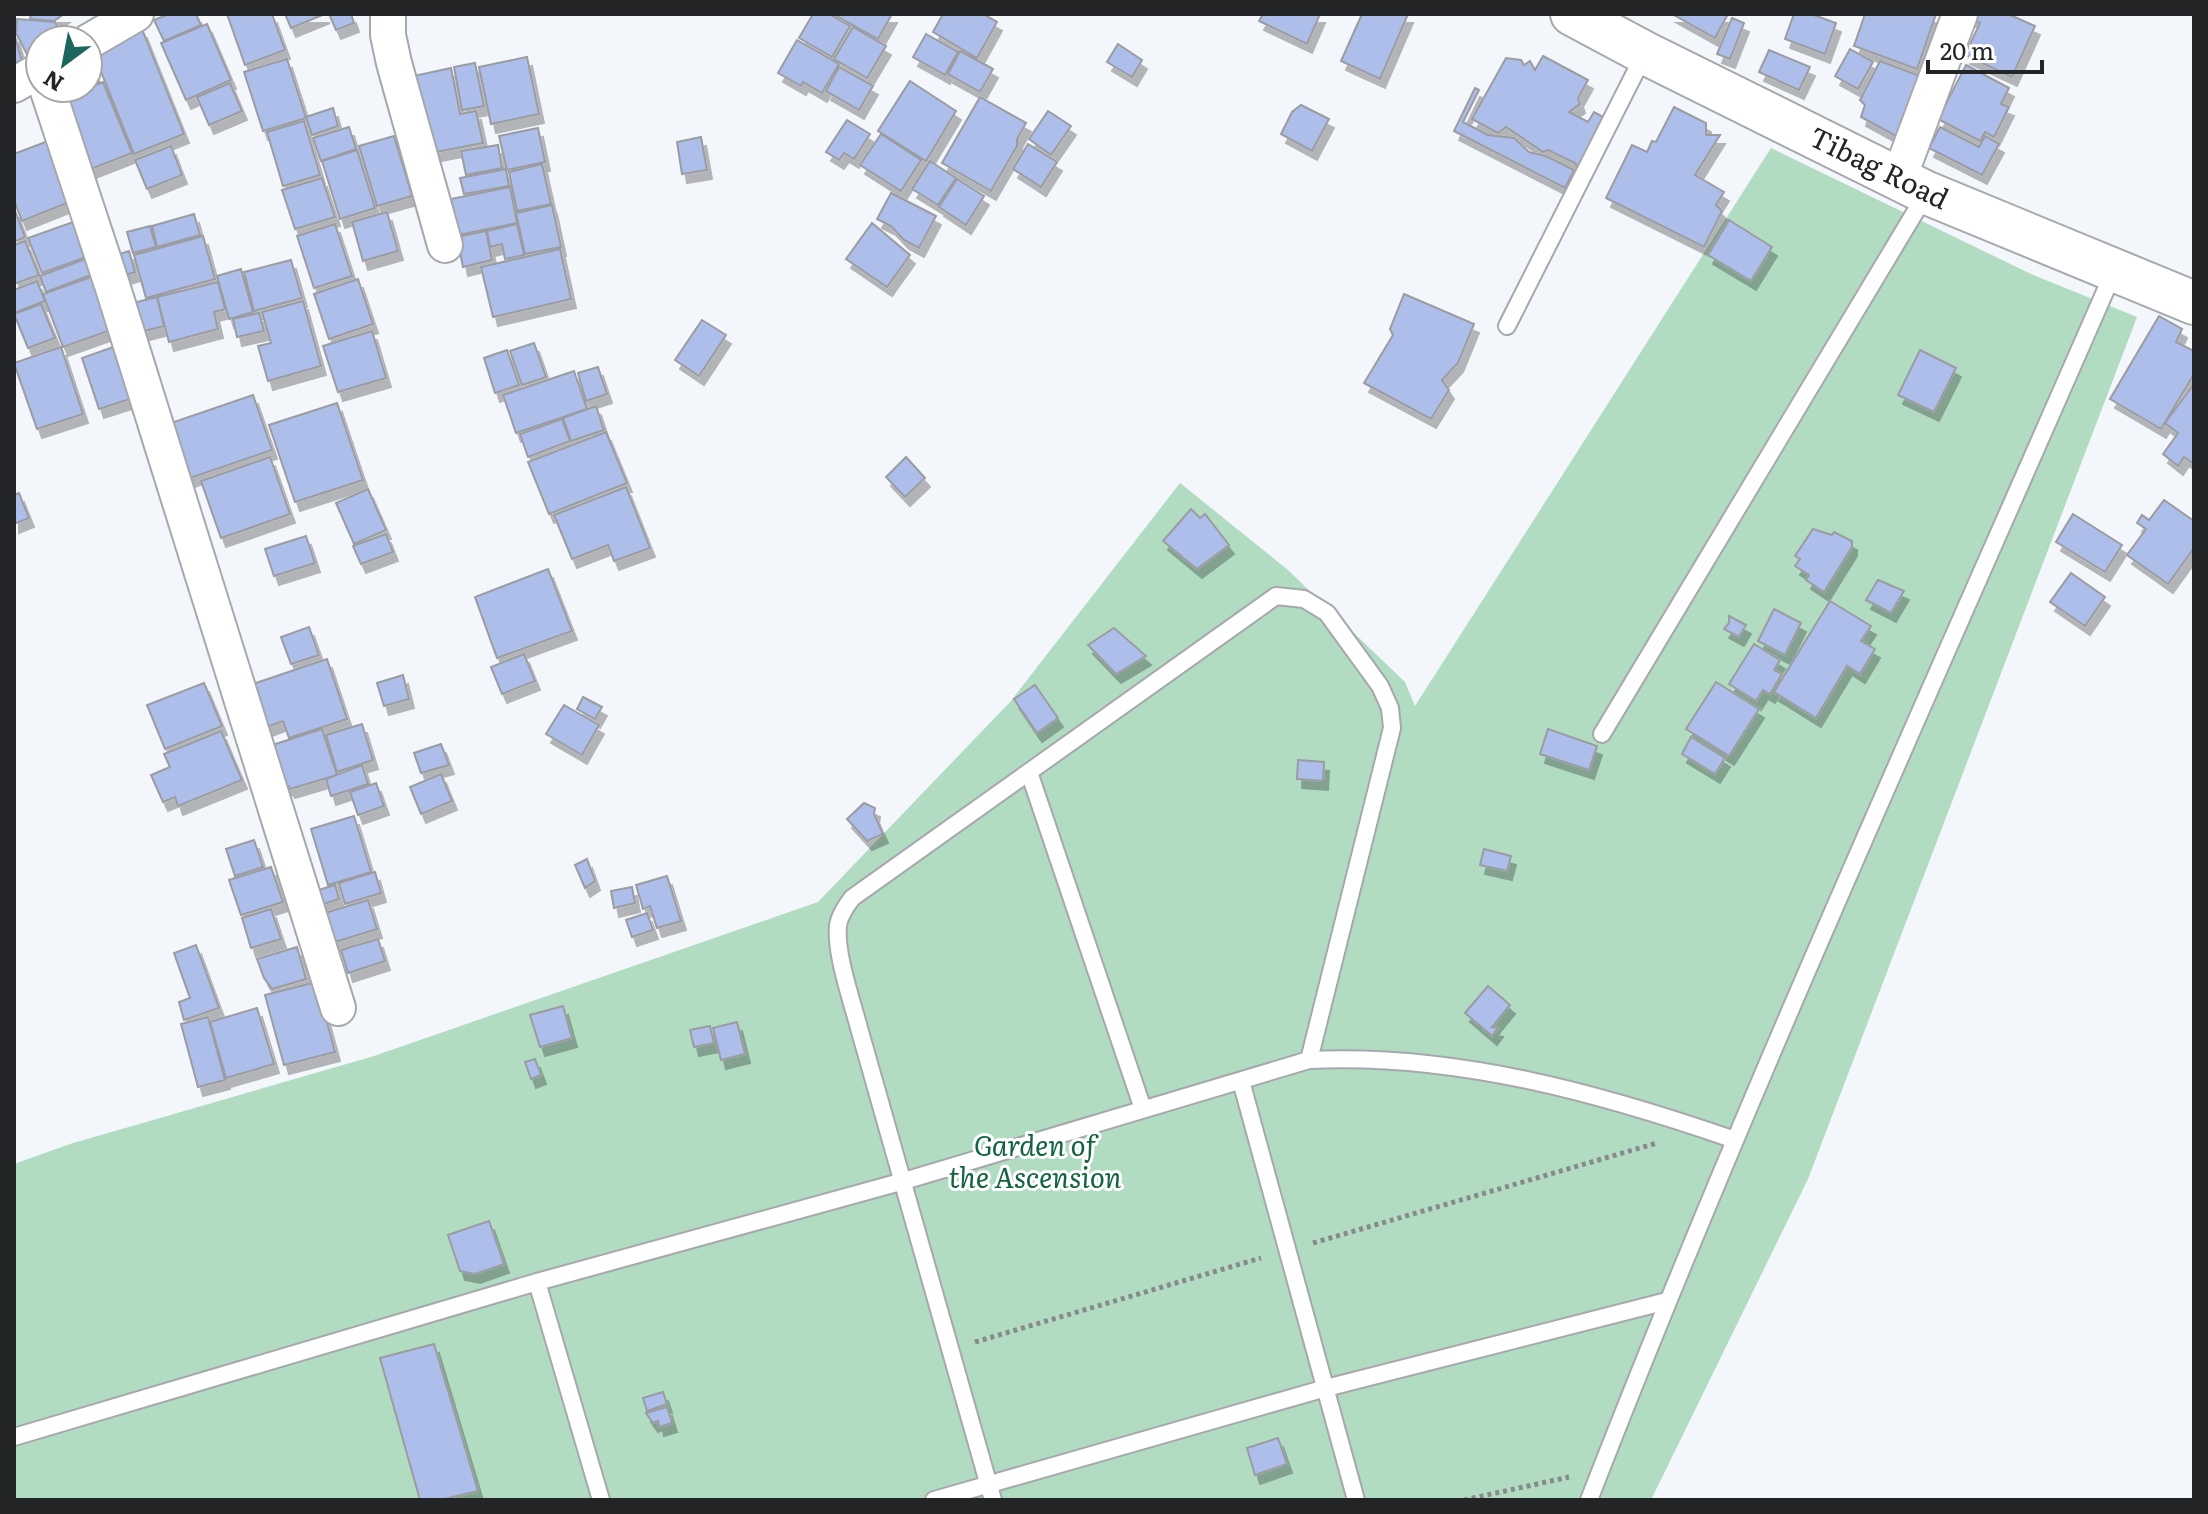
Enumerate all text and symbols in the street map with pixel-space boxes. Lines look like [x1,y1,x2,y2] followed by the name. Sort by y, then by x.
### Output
[24,24,104,104] north arrow
[1928,24,2042,74] scale bar
[1940,32,1994,67] text: 20 m
[36,63,69,101] text: N
[1803,114,1957,218] street label: Tibag Road
[949,1123,1122,1197] park label: Garden of the Ascension

